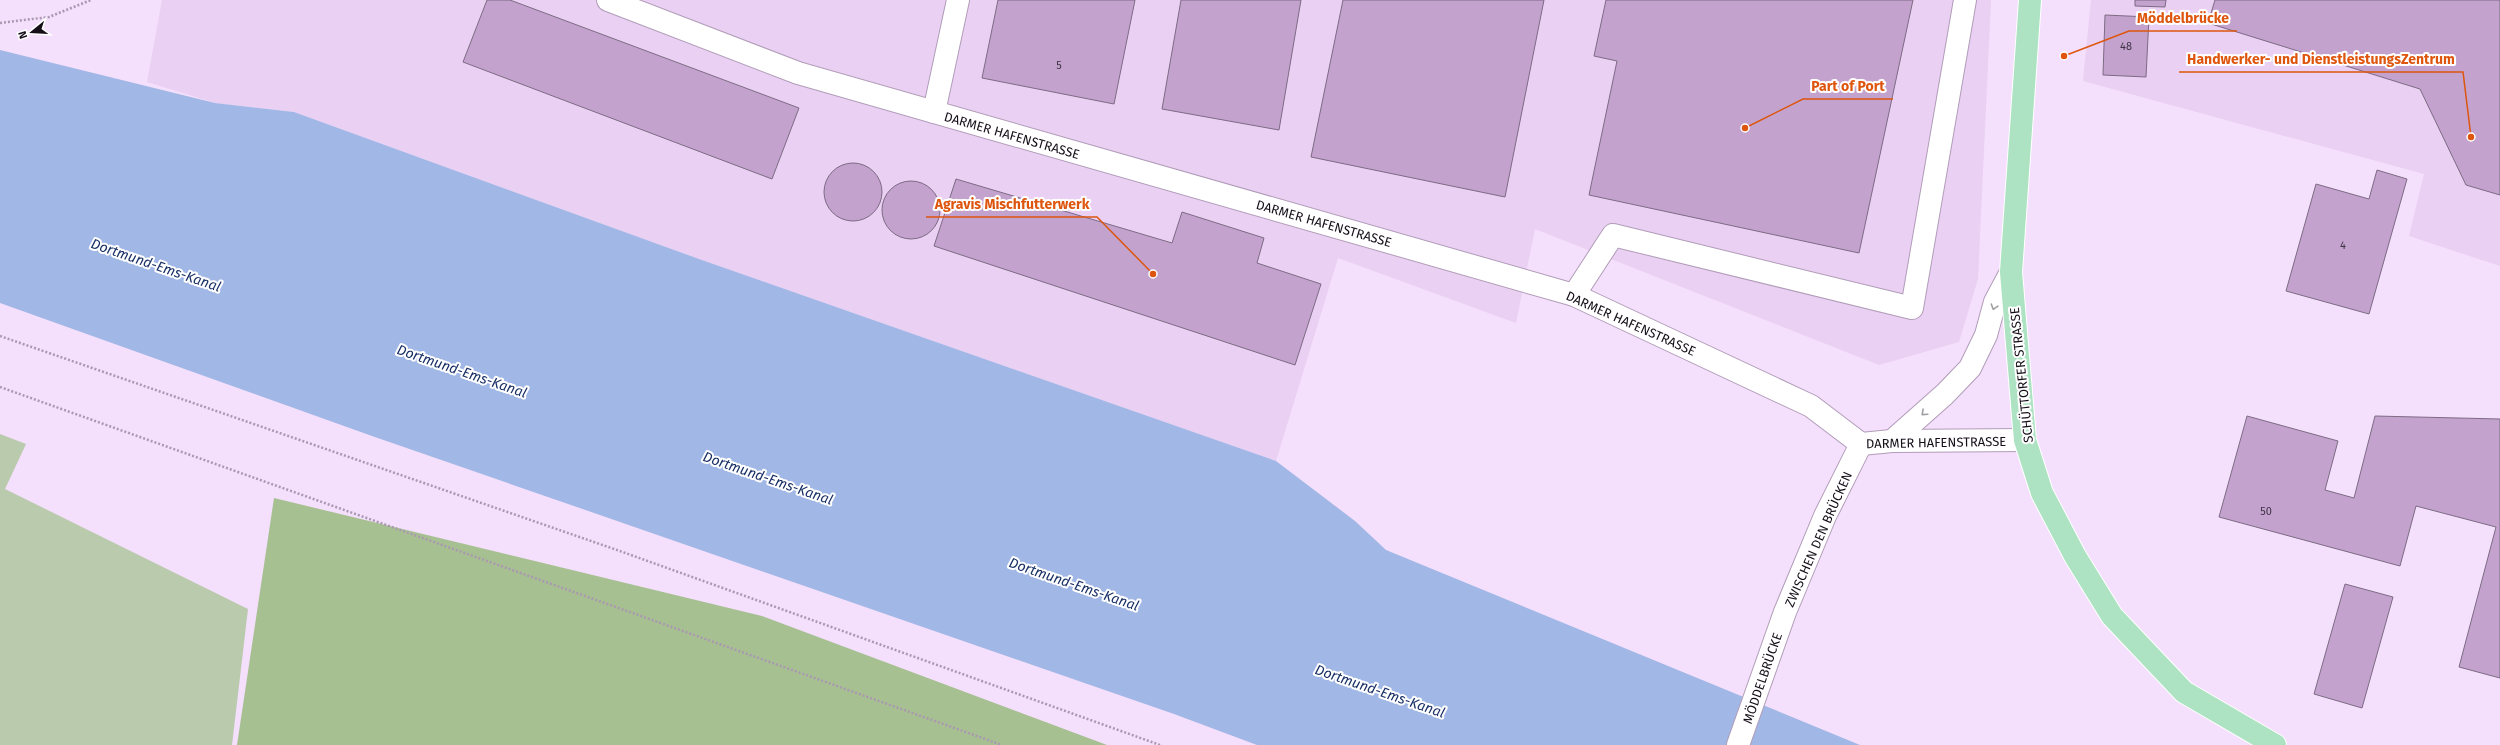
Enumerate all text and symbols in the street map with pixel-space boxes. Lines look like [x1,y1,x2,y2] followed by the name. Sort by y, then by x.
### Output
[2129,5,2237,31] callout: Möddelbrücke
[2137,10,2229,27] text: Möddelbrücke
[12,12,52,52] north arrow
[16,29,30,40] text: N
[2120,40,2132,53] house number: 48
[2179,46,2463,72] callout: Handwerker- und DienstleistungsZentrum
[2187,51,2455,68] text: Handwerker- und DienstleistungsZentrum
[1056,59,1062,72] house number: 5
[1803,73,1893,99] callout: Part of Port
[1811,78,1885,95] text: Part of Port
[942,109,1081,162] street label: DARMER HAFENSTRASSE
[926,191,1097,217] callout: Agravis Mischfutterwerk
[934,196,1090,213] text: Agravis Mischfutterwerk
[1254,197,1393,250] street label: DARMER HAFENSTRASSE
[89,235,223,296] water label: Dortmund-Ems-Kanal
[2340,239,2346,252] house number: 4
[1564,288,1698,359] street label: DARMER HAFENSTRASSE
[1990,303,1999,310] one-way arrow
[2006,306,2036,444] street label: SCHÜTTORFER STRASSE
[395,341,529,402] water label: Dortmund-Ems-Kanal
[1921,408,1929,416] one-way arrow
[1866,434,2006,451] street label: DARMER HAFENSTRASSE
[701,448,835,509] water label: Dortmund-Ems-Kanal
[1781,469,1855,609] street label: ZWISCHEN DEN BRÜCKEN
[2260,505,2272,518] house number: 50
[1007,554,1141,615] water label: Dortmund-Ems-Kanal
[1739,630,1785,726] street label: MÖDDELBRÜCKE
[1313,661,1447,722] water label: Dortmund-Ems-Kanal

